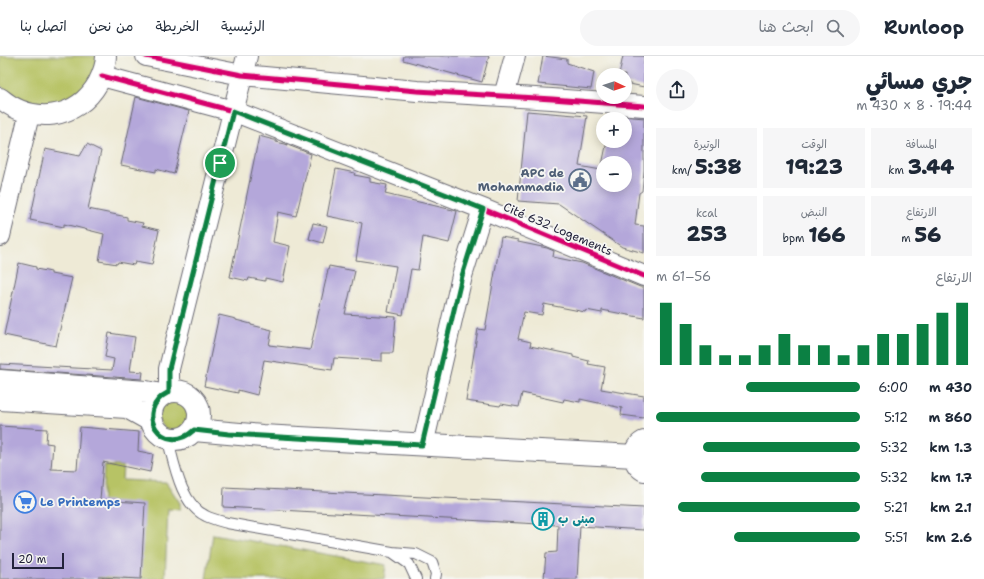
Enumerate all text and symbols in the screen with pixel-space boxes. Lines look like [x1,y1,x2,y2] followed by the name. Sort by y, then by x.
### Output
[580,10,860,46] search box
[884,15,964,40] text: Runloop
[20,17,67,35] text: اتصل بنا
[89,17,133,35] text: من نحن
[155,17,199,35] text: الخريطة
[221,17,265,35] text: الرئيسية
[758,17,814,37] text: ابحث هنا
[824,17,846,39] icon: search
[866,67,972,96] text: جري مسائي
[596,68,632,104] north arrow
[596,68,632,192] map controls
[656,69,698,111] button: share
[856,97,972,114] text: 19:44 · 8 × 430 m
[596,112,632,148] button: +
[693,137,720,152] text: الوتيرة
[801,137,827,152] text: الوقت
[906,137,937,152] text: المسافة
[203,146,237,180] pin
[209,152,231,174] icon: arrive
[695,154,742,180] text: 5:38
[785,154,843,180] text: 19:23
[908,154,954,180] text: 3.44
[596,156,632,192] button: −
[672,163,695,178] text: /km
[888,163,908,178] text: km
[478,165,565,195] place label: APC de Mohammadia
[567,167,593,193] public building icon: APC de Mohammadia
[501,199,615,259] street label: Cité 632 Logements
[801,205,827,220] text: النبض
[906,205,937,220] text: الارتفاع
[696,206,717,221] text: kcal
[686,221,727,247] text: 253
[808,222,846,248] text: 166
[915,222,941,248] text: 56
[782,231,808,246] text: bpm
[901,231,915,246] text: m
[656,268,711,285] text: 56–61 m
[936,269,972,286] text: الارتفاع
[878,379,908,396] text: 6:00
[929,379,972,396] text: 430 m
[884,409,908,426] text: 5:12
[928,409,972,426] text: 860 m
[880,439,908,456] text: 5:32
[929,439,972,456] text: 1.3 km
[880,469,908,486] text: 5:32
[931,469,972,486] text: 1.7 km
[12,489,38,515] supermarket icon: Le Printemps
[40,494,120,510] place label: Le Printemps
[884,499,908,516] text: 5:21
[930,499,972,516] text: 2.1 km
[530,506,556,532] building icon: مبنى ب
[558,511,595,527] place label: مبنى ب
[884,529,908,546] text: 5:51
[926,529,972,546] text: 2.6 km
[12,551,64,570] scale bar
[18,552,46,567] text: 20 m

